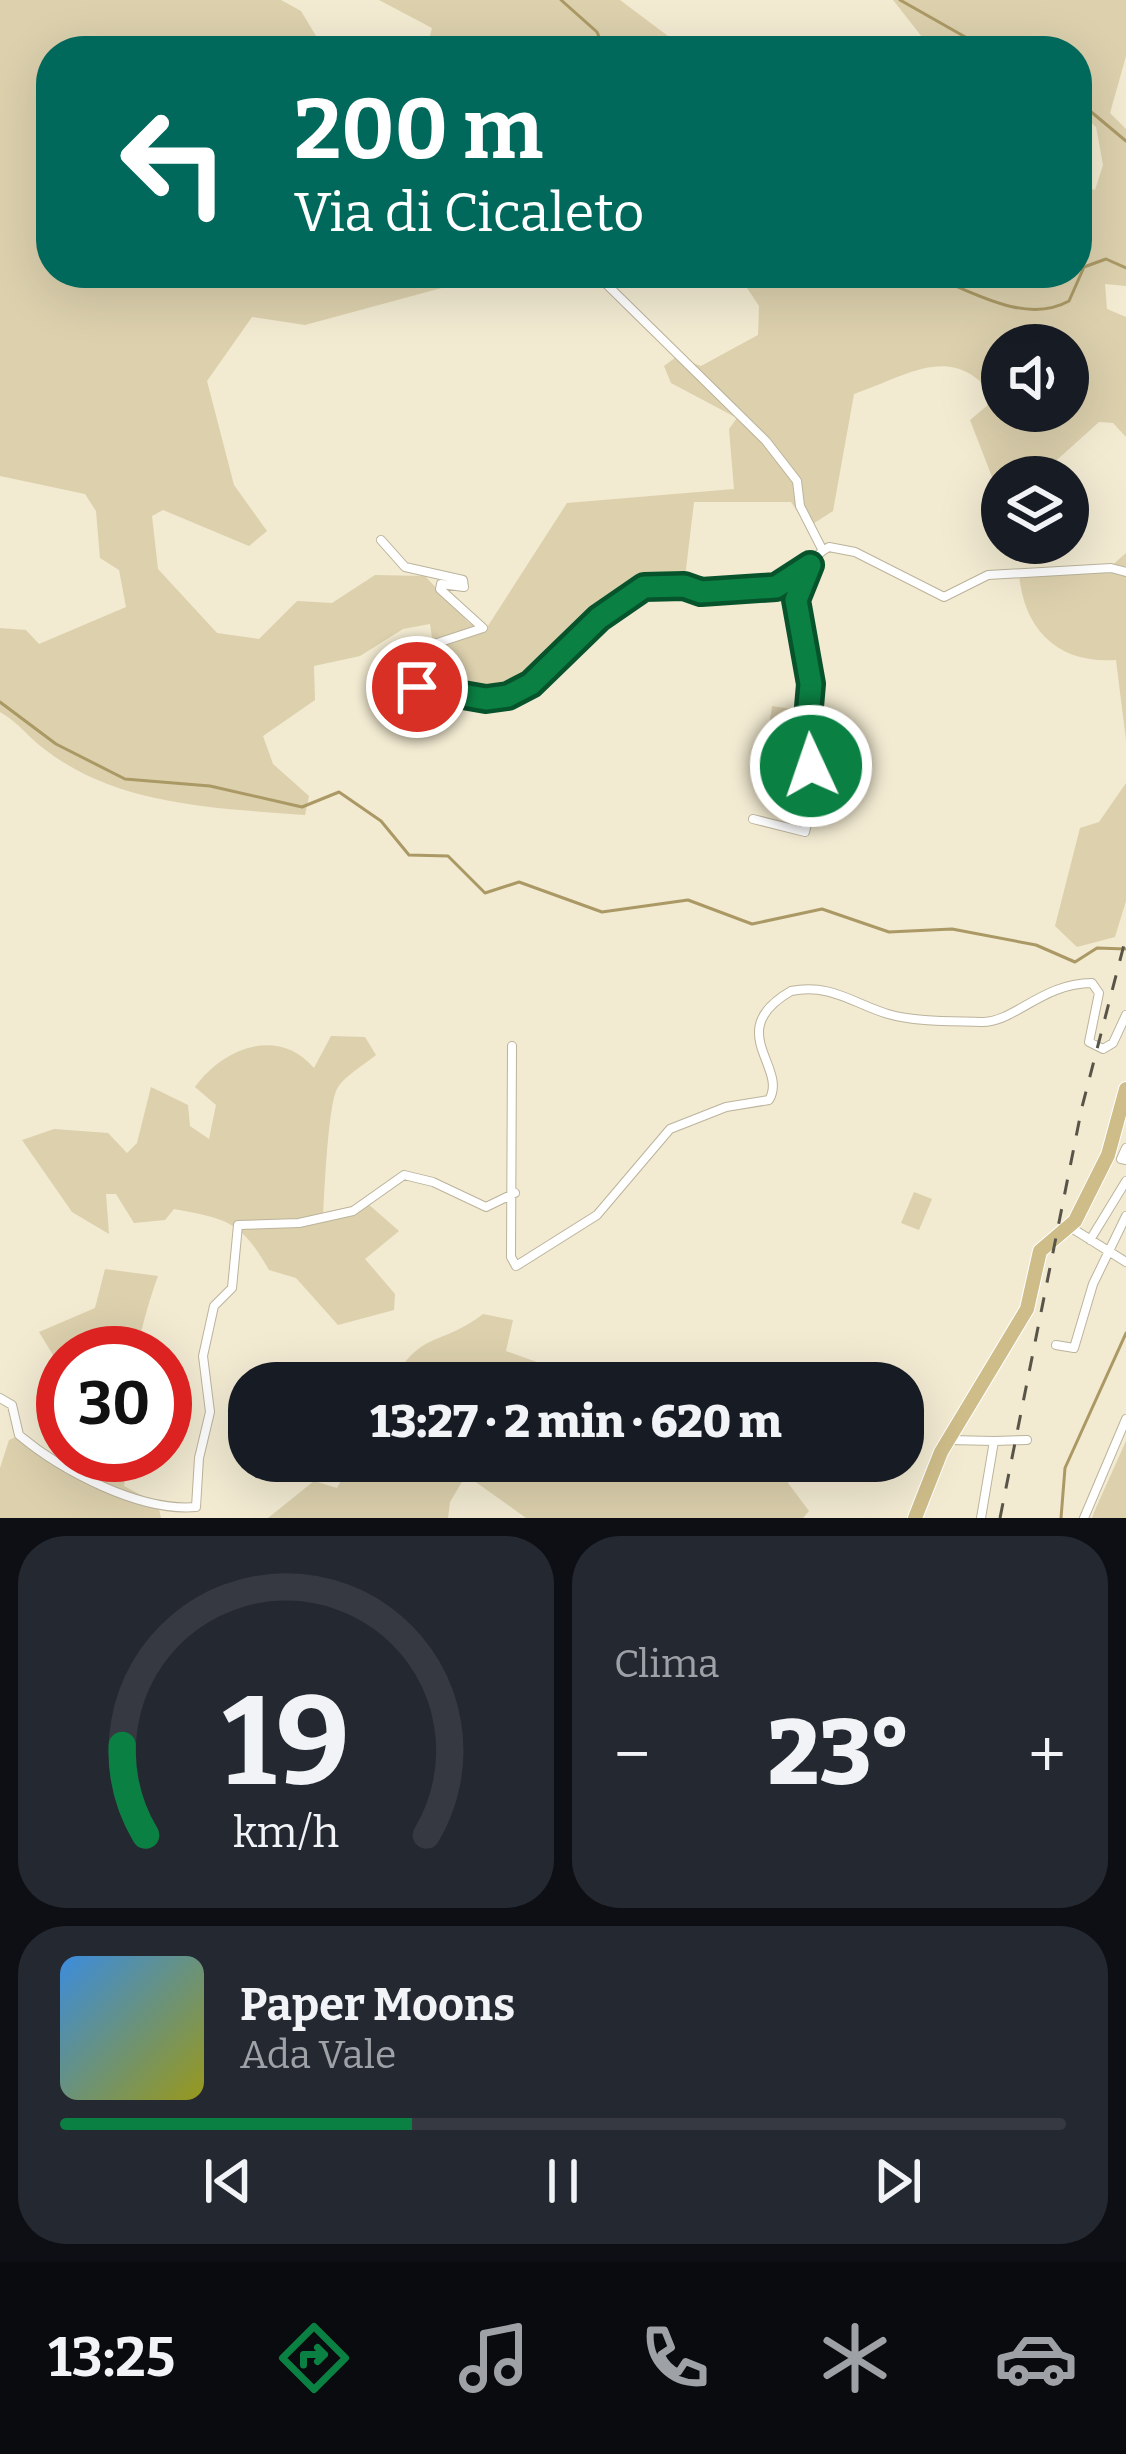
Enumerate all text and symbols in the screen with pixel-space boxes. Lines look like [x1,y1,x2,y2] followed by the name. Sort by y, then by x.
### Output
[294,79,543,180] text: 200 m
[96,84,252,240] icon: left
[294,181,644,245] text: Via di Cicaleto
[981,324,1089,564] map controls
[981,324,1089,432] button: sound
[981,456,1089,564] button: layers
[366,636,468,738] pin
[384,654,450,720] icon: arrive
[748,703,874,829] position arrow
[36,1326,192,1482] speed limit sign: 30
[370,1395,782,1449] text: 13:27 · 2 min · 620 m
[614,1641,719,1687] text: Clima
[222,1667,350,1817] text: 19
[768,1700,911,1808] text: 23°
[614,1715,650,1794] text: −
[1028,1715,1066,1794] text: +
[233,1807,339,1858] text: km/h
[240,1978,515,2032] text: Paper Moons
[240,2032,396,2078] text: Ada Vale
[195,2148,261,2214] icon: previous
[530,2148,596,2214] icon: pause
[865,2148,931,2214] icon: next
[272,2316,356,2400] icon: directions
[452,2316,536,2400] icon: music
[633,2316,717,2400] icon: phone
[813,2316,897,2400] icon: climate
[994,2316,1078,2400] icon: car
[48,2326,175,2390] text: 13:25

